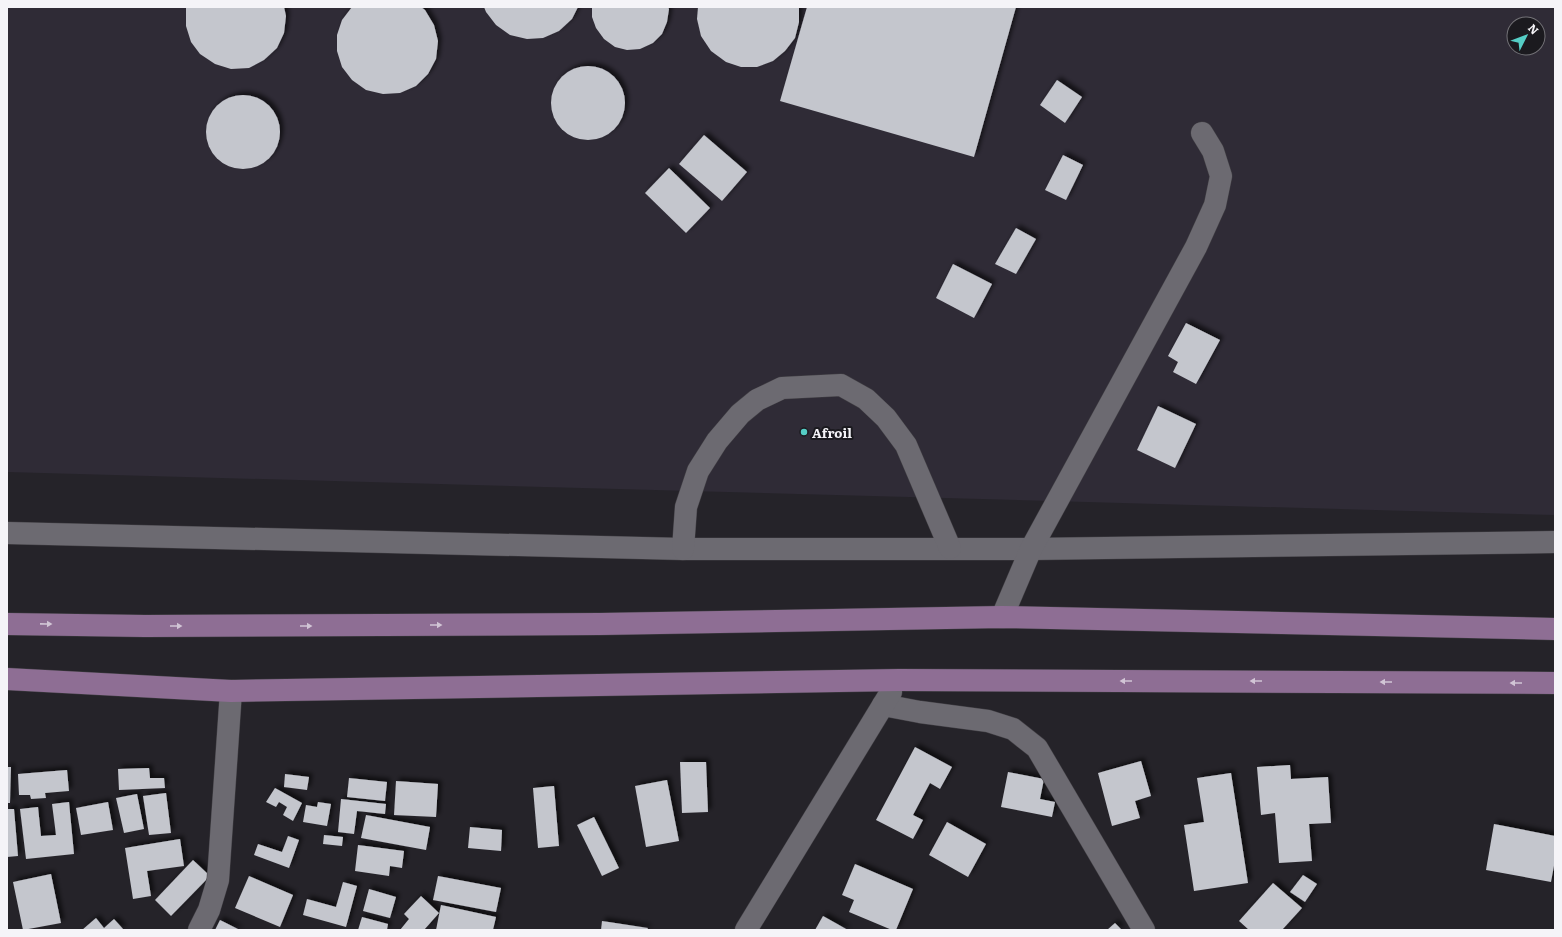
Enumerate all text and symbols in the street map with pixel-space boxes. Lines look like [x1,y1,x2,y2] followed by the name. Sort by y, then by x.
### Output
[1506,16,1546,56] north arrow
[1525,20,1543,37] text: N
[812,423,852,442] place label: Afroil
[799,427,809,437] marker: Afroil
[40,621,52,628] one-way arrow
[430,622,443,628] one-way arrow
[170,623,183,629] one-way arrow
[300,623,313,629] one-way arrow
[1119,678,1132,684] one-way arrow
[1249,678,1262,684] one-way arrow
[1379,679,1392,685] one-way arrow
[1509,680,1522,686] one-way arrow

